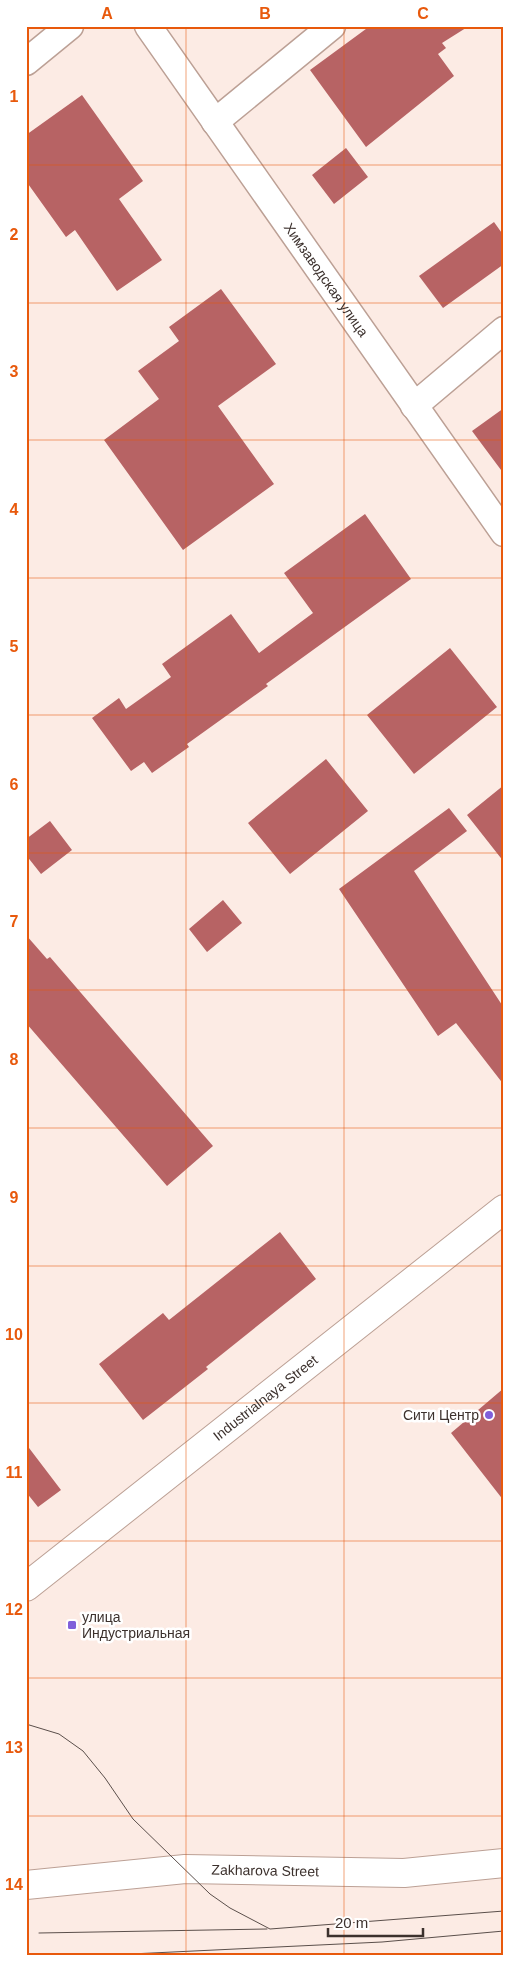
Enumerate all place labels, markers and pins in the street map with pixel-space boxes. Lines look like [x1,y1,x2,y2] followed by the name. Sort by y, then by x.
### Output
[403,1407,479,1423] place label: Сити Центр
[483,1409,495,1421] marker: Сити Центр
[82,1609,190,1641] place label: улица Индустриальная
[66,1619,78,1631] marker: улица Индустриальная

